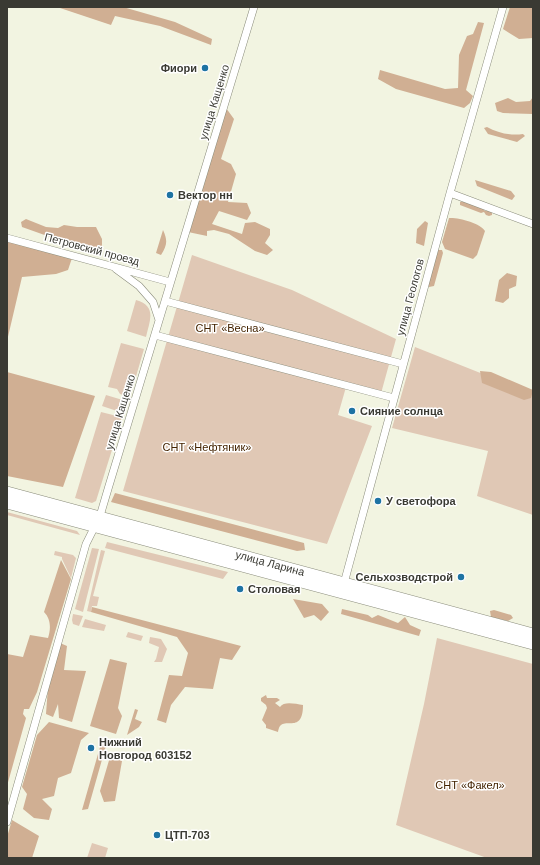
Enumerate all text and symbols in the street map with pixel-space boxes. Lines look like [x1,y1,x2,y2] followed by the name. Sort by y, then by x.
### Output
[161,62,197,74] place label: Фиори
[197,63,231,141] street label: улица Кащенко
[200,63,210,73] marker: Фиори
[178,189,233,201] place label: Вектор нн
[165,190,175,200] marker: Вектор нн
[43,231,141,268] street label: Петровский проезд
[394,257,426,337] street label: улица Геологов
[195,322,265,334] park label: СНТ «Весна»
[103,373,137,451] street label: улица Кащенко
[360,405,444,417] place label: Сияние солнца
[347,406,357,416] marker: Сияние солнца
[163,441,251,453] park label: СНТ «Нефтяник»
[386,495,456,507] place label: У светофора
[373,496,383,506] marker: У светофора
[234,548,307,578] street label: улица Ларина
[356,571,453,583] place label: Сельхозводстрой
[456,572,466,582] marker: Сельхозводстрой
[248,583,300,595] place label: Столовая
[235,584,245,594] marker: Столовая
[99,736,192,761] place label: Нижний Новгород 603152
[86,743,96,753] marker: Нижний Новгород 603152
[435,779,505,791] park label: СНТ «Факел»
[165,829,210,841] place label: ЦТП-703
[152,830,162,840] marker: ЦТП-703

